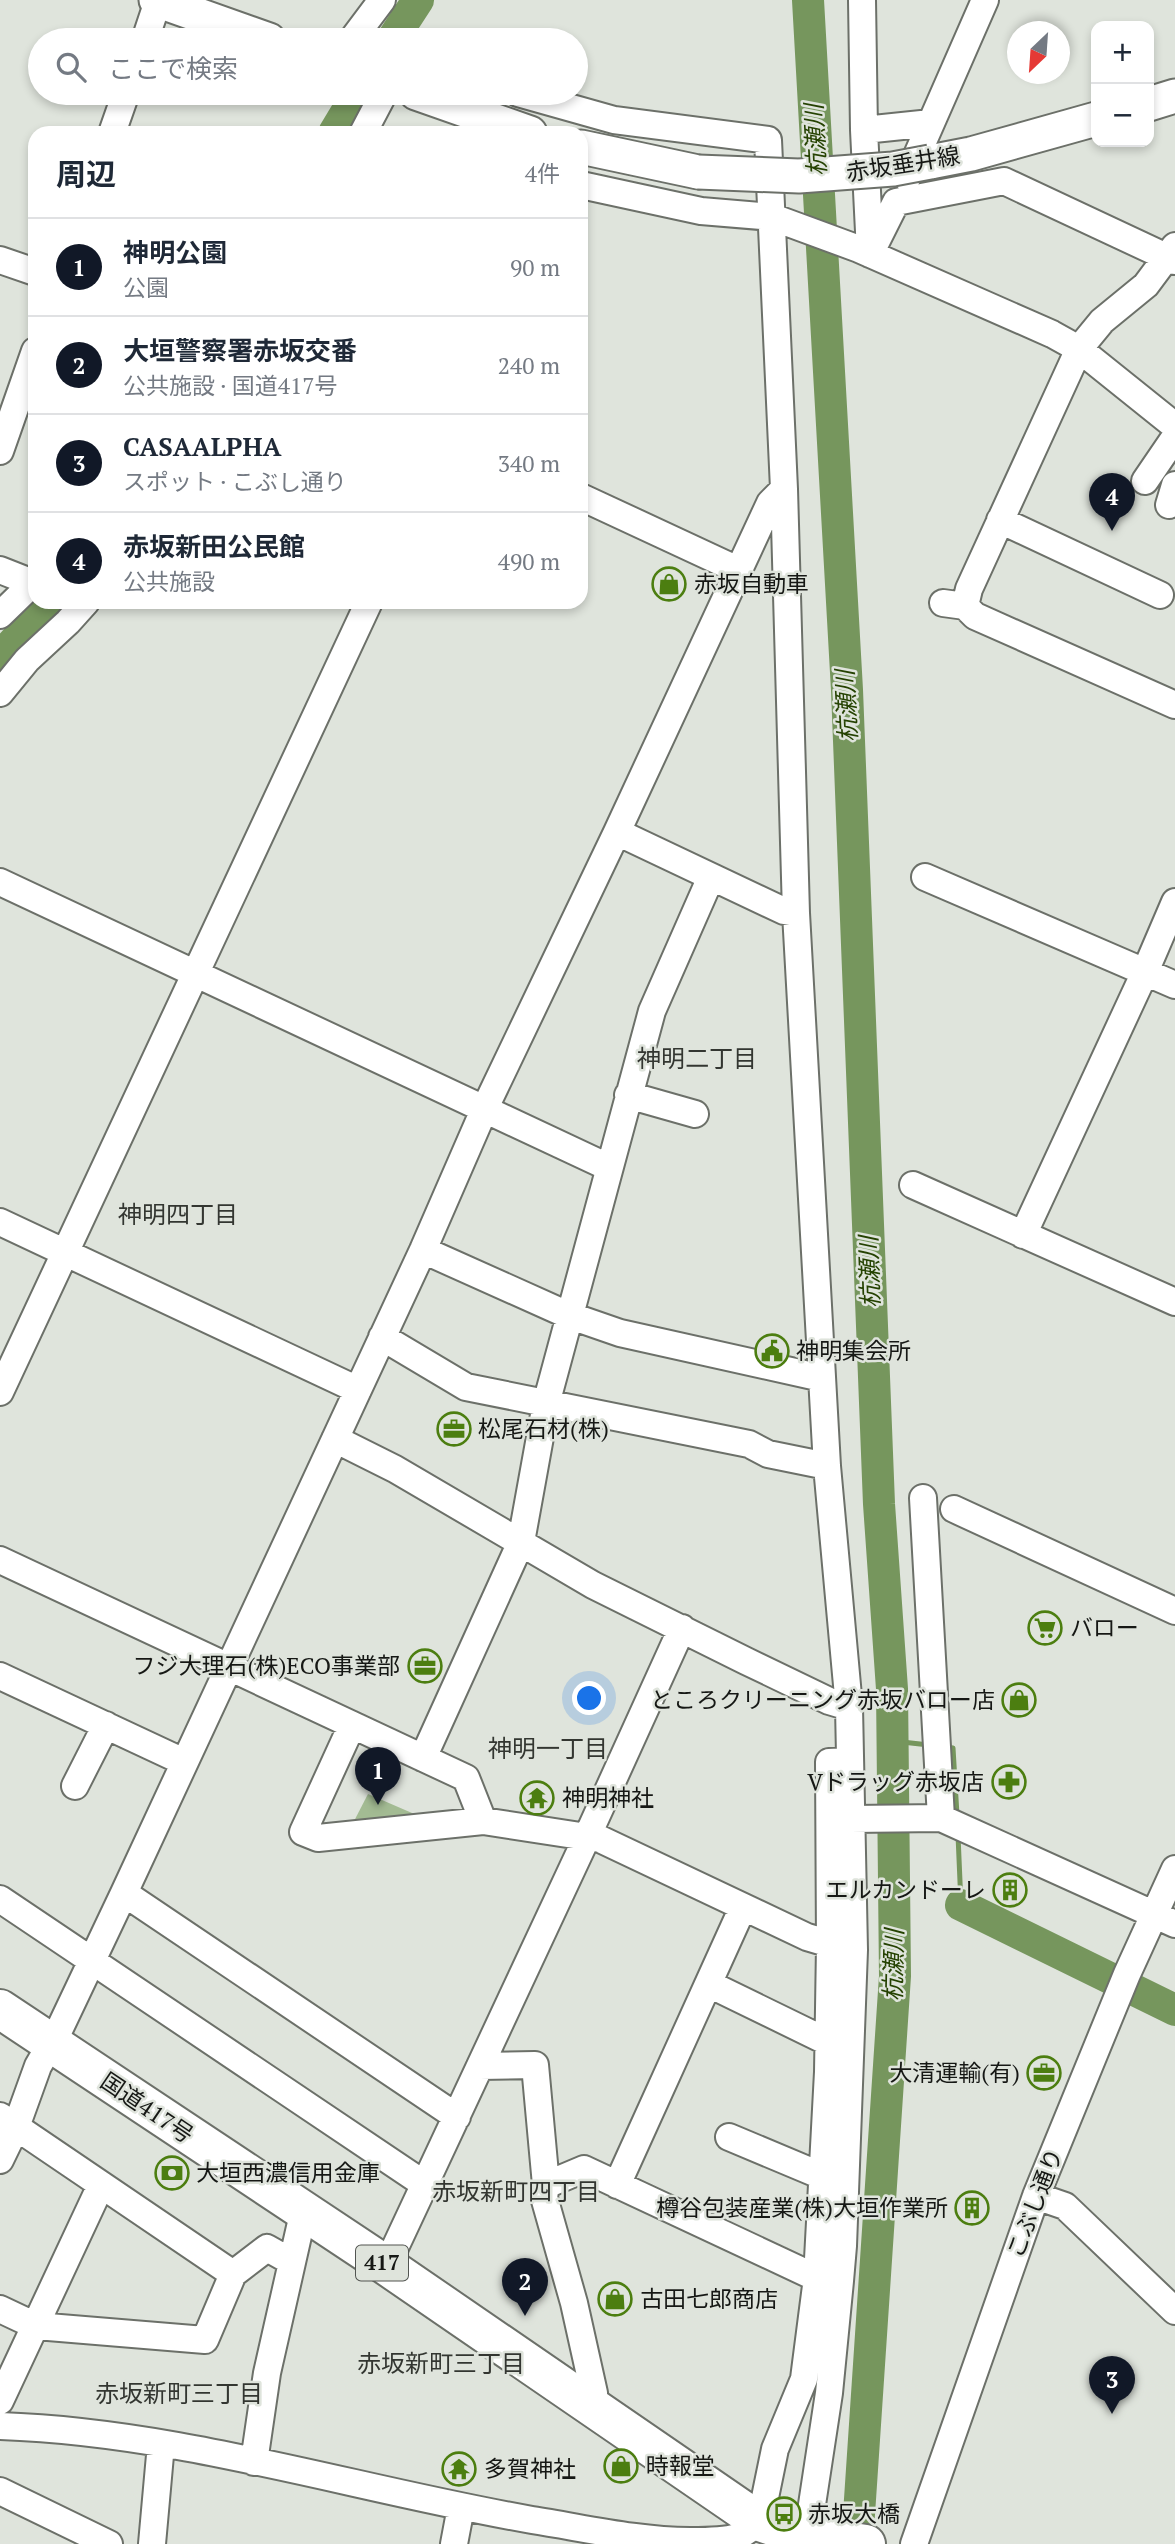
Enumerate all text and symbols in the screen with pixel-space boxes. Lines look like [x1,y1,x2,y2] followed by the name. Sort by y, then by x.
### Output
[1007,21,1070,84] north arrow
[1091,21,1154,147] map controls
[1091,21,1154,84] button: +
[28,28,588,105] search box
[52,48,90,86] icon: search
[108,51,238,85] text: ここで検索
[1091,84,1154,147] button: −
[797,100,833,177] water label: 杭瀬川
[844,139,962,188] street label: 赤坂垂井線
[56,154,116,194] text: 周辺
[525,158,560,189] text: 4件
[123,235,227,269] text: 神明公園
[73,252,86,283] text: 1
[510,252,560,283] text: 90 m
[123,272,169,303] text: 公園
[123,333,357,367] text: 大垣警察署赤坂交番
[73,350,86,381] text: 2
[498,350,560,381] text: 240 m
[123,370,337,401] text: 公共施設 · 国道417号
[123,429,281,463] text: CASAALPHA
[73,448,86,479] text: 3
[498,448,560,479] text: 340 m
[123,466,347,497] text: スポット · こぶし通り
[1089,473,1135,531] pin: 4
[123,529,305,563] text: 赤坂新田公民館
[73,546,86,577] text: 4
[498,546,560,577] text: 490 m
[650,565,688,603] shop icon: 赤坂自動車
[123,566,215,597] text: 公共施設
[694,568,809,599] place label: 赤坂自動車
[828,666,864,743] water label: 杭瀬川
[637,1042,757,1074] district label: 神明二丁目
[118,1198,238,1230] district label: 神明四丁目
[852,1233,886,1309] water label: 杭瀬川
[753,1332,791,1370] public building icon: 神明集会所
[796,1335,911,1366] place label: 神明集会所
[435,1410,473,1448] office icon: 松尾石材(株)
[478,1413,609,1444] place label: 松尾石材(株)
[1026,1609,1064,1647] supermarket icon: バロー
[1070,1612,1139,1643] place label: バロー
[406,1647,444,1685] office icon: フジ大理石(株)ECO事業部
[133,1650,400,1681] place label: フジ大理石(株)ECO事業部
[572,1681,606,1715] your location
[1000,1681,1038,1719] shop icon: ところクリーニング赤坂バロー店
[650,1684,995,1715] place label: ところクリーニング赤坂バロー店
[488,1732,608,1764] district label: 神明一丁目
[355,1747,401,1805] pin: 1
[990,1763,1028,1801] pharmacy icon: Vドラッグ赤坂店
[807,1766,984,1797] place label: Vドラッグ赤坂店
[518,1779,556,1817] temple icon: 神明神社
[562,1782,654,1813] place label: 神明神社
[991,1871,1029,1909] building icon: エルカンドーレ
[826,1874,986,1905] place label: エルカンドーレ
[876,1926,910,2001] water label: 杭瀬川
[1025,2054,1063,2092] office icon: 大清運輸(有)
[889,2057,1020,2088] place label: 大清運輸(有)
[95,2065,200,2150] street label: 国道417号
[999,2144,1070,2262] street label: こぶし通り
[153,2154,191,2192] bank icon: 大垣西濃信用金庫
[196,2157,380,2188] place label: 大垣西濃信用金庫
[432,2175,600,2207] district label: 赤坂新町四丁目
[953,2189,991,2227] building icon: 樽谷包装産業(株)大垣作業所
[656,2192,948,2223] place label: 樽谷包装産業(株)大垣作業所
[356,2246,408,2280] road number: 417
[502,2258,548,2316] pin: 2
[596,2280,634,2318] shop icon: 古田七郎商店
[640,2283,778,2314] place label: 古田七郎商店
[357,2347,525,2379] district label: 赤坂新町三丁目
[1089,2356,1135,2414] pin: 3
[95,2377,263,2409] district label: 赤坂新町三丁目
[602,2447,640,2485] shop icon: 時報堂
[440,2450,478,2488] temple icon: 多賀神社
[646,2450,715,2481] place label: 時報堂
[484,2453,576,2484] place label: 多賀神社
[765,2495,803,2533] bus stop icon: 赤坂大橋
[808,2498,900,2529] place label: 赤坂大橋

